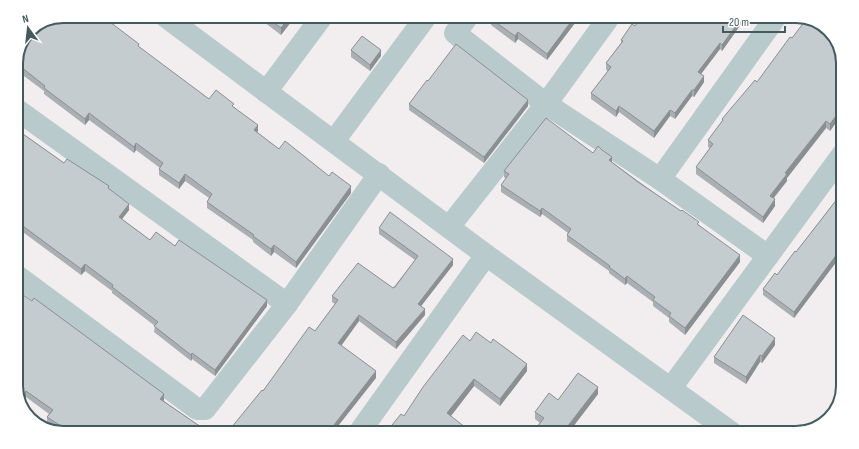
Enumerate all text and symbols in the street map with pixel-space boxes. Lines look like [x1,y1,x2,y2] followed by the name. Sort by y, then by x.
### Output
[8,8,48,48] north arrow
[723,8,785,34] scale bar
[21,12,30,26] text: N
[729,15,749,30] text: 20 m

